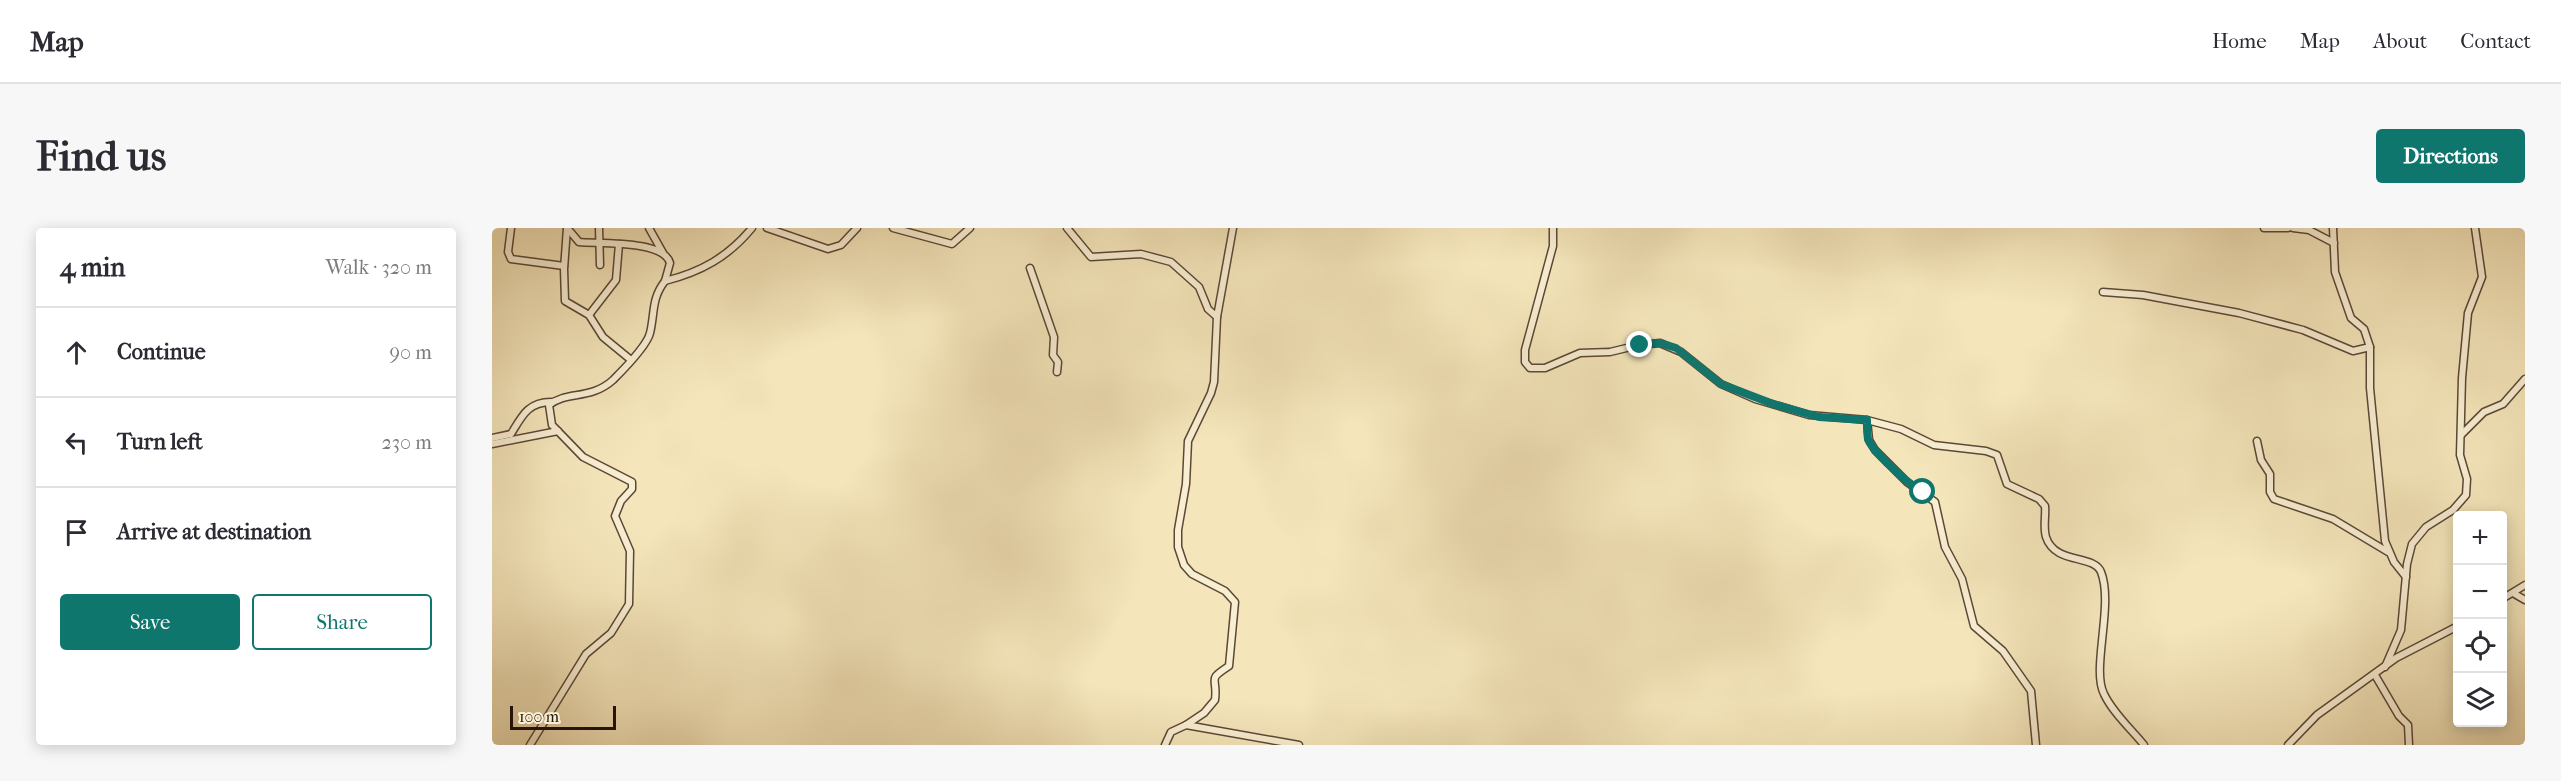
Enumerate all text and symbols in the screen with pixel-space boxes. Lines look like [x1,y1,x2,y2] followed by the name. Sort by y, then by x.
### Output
[30,25,84,58] text: Map
[2212,29,2267,53] text: Home
[2300,29,2340,53] text: Map
[2373,29,2427,53] text: About
[2460,29,2531,53] text: Contact
[2376,129,2525,183] button: Directions
[36,132,166,181] text: Find us
[60,252,125,283] text: 4 min
[326,256,432,279] text: Walk · 320 m
[1626,331,1652,357] route end
[60,336,93,369] icon: ahead
[117,339,206,365] text: Continue
[390,341,432,364] text: 90 m
[60,426,93,459] icon: left
[117,429,203,455] text: Turn left
[382,431,432,454] text: 230 m
[1909,478,1935,504] route start
[2453,511,2507,727] map controls
[2453,511,2507,565] button: +
[60,516,93,549] icon: arrive
[117,519,311,545] text: Arrive at destination
[2453,565,2507,619] button: −
[60,594,240,650] button: Save
[252,594,432,650] button: Share
[2453,619,2507,673] button: locate
[2453,673,2507,727] button: layers
[510,703,616,730] scale bar
[519,707,559,726] text: 100 m

